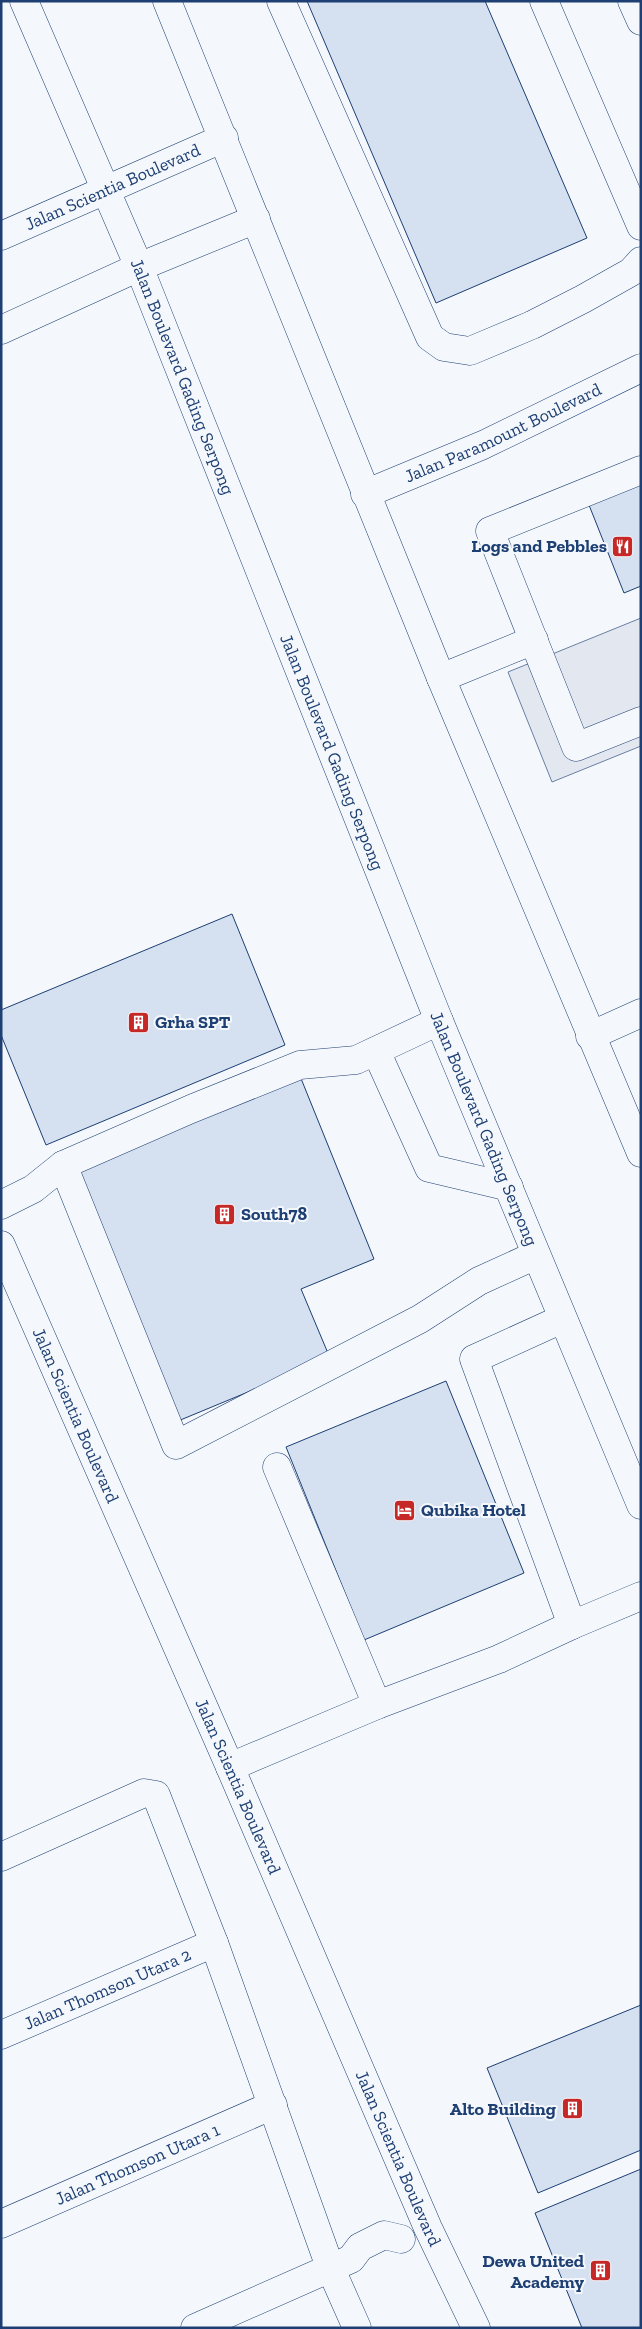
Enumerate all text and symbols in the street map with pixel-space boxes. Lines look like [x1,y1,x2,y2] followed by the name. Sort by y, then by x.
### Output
[22,139,204,235] street label: Jalan Scientia Boulevard
[126,255,240,498] street label: Jalan Boulevard Gading Serpong
[401,378,605,487] street label: Jalan Paramount Boulevard
[611,534,635,558] restaurant icon: Logs and Pebbles
[471,535,607,557] place label: Logs and Pebbles
[275,631,389,874] street label: Jalan Boulevard Gading Serpong
[425,1008,543,1249] street label: Jalan Boulevard Gading Serpong
[127,1010,151,1034] building icon: Grha SPT
[155,1011,231,1033] place label: Grha SPT
[213,1202,237,1226] building icon: South78
[241,1203,308,1225] place label: South78
[28,1324,124,1506] street label: Jalan Scientia Boulevard
[393,1498,417,1522] hotel icon: Qubika Hotel
[421,1499,526,1521] place label: Qubika Hotel
[190,1695,286,1878] street label: Jalan Scientia Boulevard
[21,1943,194,2035] street label: Jalan Thomson Utara 2
[351,2067,446,2250] street label: Jalan Scientia Boulevard
[560,2097,584,2121] building icon: Alto Building
[450,2098,556,2120] place label: Alto Building
[52,2119,223,2210] street label: Jalan Thomson Utara 1
[482,2250,585,2293] place label: Dewa United Academy
[588,2259,612,2283] building icon: Dewa United Academy

